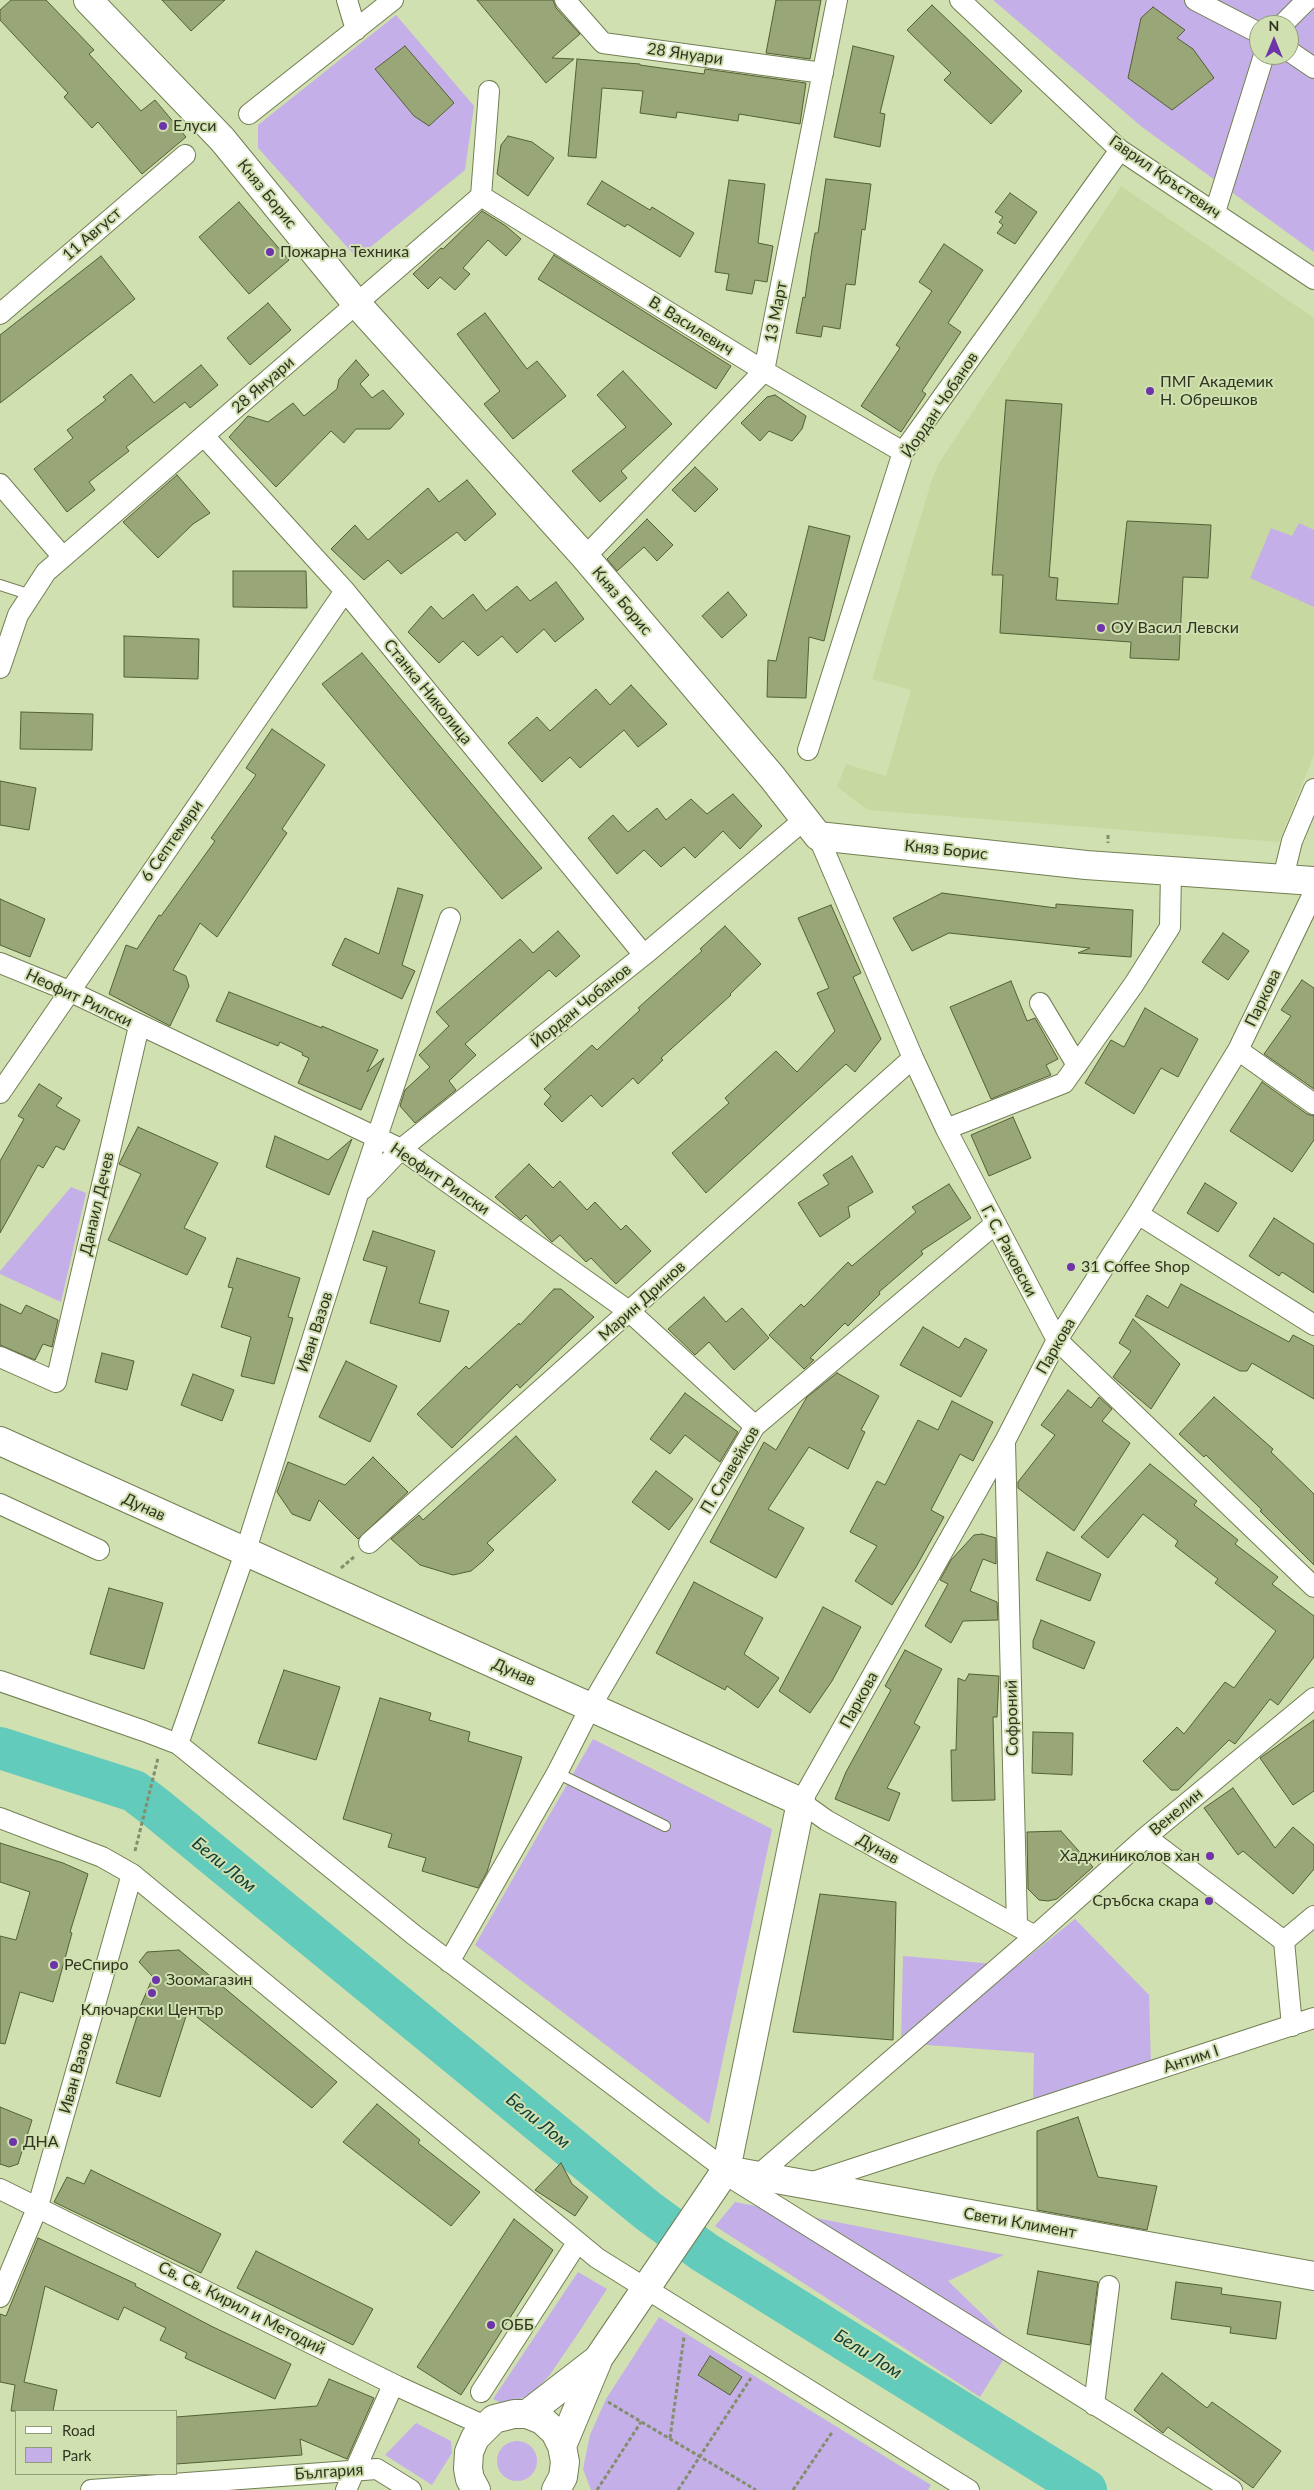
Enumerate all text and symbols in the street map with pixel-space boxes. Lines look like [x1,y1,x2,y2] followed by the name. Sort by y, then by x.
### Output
[1249,15,1299,65] north arrow
[1269,17,1279,34] text: N
[646,39,724,69] street label: 28 Януари
[173,116,216,136] place label: Елуси
[157,120,169,132] marker: Елуси
[1106,131,1224,223] street label: Гаврил Кръстевич
[233,155,301,233] street label: Княз Борис
[59,203,125,265] street label: 11 Август
[280,242,409,262] place label: Пожарна Техника
[264,246,276,258] marker: Пожарна Техника
[761,280,791,344] street label: 13 Март
[645,292,737,360] street label: В. Василевич
[898,348,982,462] street label: Йордан Чобанов
[228,353,298,417] street label: 28 Януари
[1160,372,1273,410] place label: ПМГ Академик Н. Обрешков
[1144,385,1156,397] marker: ПМГ Академик Н. Обрешков
[588,563,656,639] street label: Княз Борис
[1111,618,1239,638] place label: ОУ Васил Левски
[1095,622,1107,634] marker: ОУ Васил Левски
[380,635,476,749] street label: Станка Николица
[137,797,207,885] street label: 6 Септември
[903,836,989,864] street label: Княз Борис
[527,960,635,1052] street label: Йордан Чобанов
[23,965,135,1031] street label: Неофит Рилски
[1241,966,1285,1030] street label: Паркова
[387,1139,493,1219] street label: Неофит Рилски
[76,1151,118,1257] street label: Данаил Дечев
[977,1202,1041,1300] street label: Г. С. Раковски
[595,1257,689,1345] street label: Марин Дринов
[1081,1257,1190,1277] place label: 31 Coffee Shop
[1065,1261,1077,1273] marker: 31 Coffee Shop
[293,1289,337,1375] street label: Иван Вазов
[1032,1315,1080,1377] street label: Паркова
[696,1423,764,1517] street label: П. Славейков
[120,1489,168,1525] street label: Дунав
[490,1654,538,1690] street label: Дунав
[836,1669,882,1731] street label: Паркова
[1002,1680,1022,1756] street label: Софроний
[1145,1784,1207,1840] street label: Венелин
[854,1830,902,1868] street label: Дунав
[188,1833,260,1897] water label: Бели Лом
[1060,1846,1200,1866] place label: Хаджиниколов хан
[1204,1850,1216,1862] marker: Хаджиниколов хан
[1092,1891,1199,1911] place label: Сръбска скара
[1203,1895,1215,1907] marker: Сръбска скара
[64,1955,129,1975] place label: РеСпиро
[48,1959,60,1971] marker: РеСпиро
[166,1970,252,1990] place label: Зоомагазин
[150,1974,162,1986] marker: Зоомагазин
[146,1987,158,1999] marker: Ключарски Център
[81,2000,223,2020] place label: Ключарски Център
[55,2030,97,2116] street label: Иван Вазов
[1161,2041,1221,2077] street label: Антим I
[502,2089,574,2153] water label: Бели Лом
[23,2132,59,2152] place label: ДНА
[7,2136,19,2148] marker: ДНА
[962,2204,1078,2242] street label: Свети Климент
[155,2257,329,2359] street label: Св. Св. Кирил и Методий
[501,2315,534,2335] place label: ОББ
[485,2319,497,2331] marker: ОББ
[830,2325,906,2383] water label: Бели Лом
[15,2410,178,2475] legend
[62,2421,95,2439] text: Road
[62,2446,91,2464] text: Park
[294,2460,364,2484] street label: България

